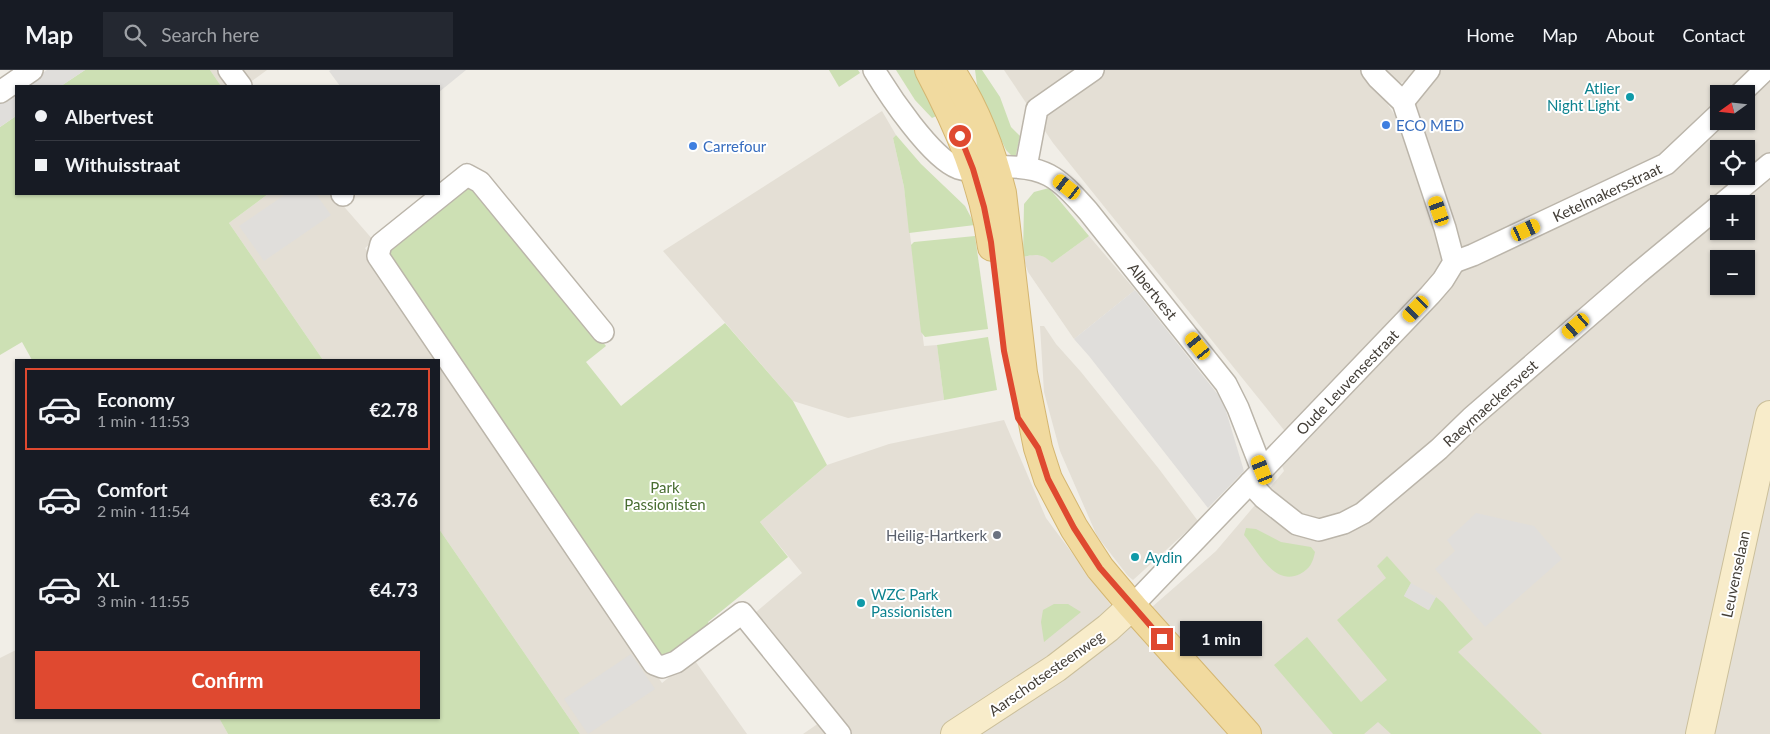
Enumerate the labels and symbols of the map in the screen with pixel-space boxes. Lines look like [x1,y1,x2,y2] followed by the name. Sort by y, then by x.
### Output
[1547,79,1621,114] place label: Atlier Night Light
[1710,85,1755,130] north arrow
[1624,91,1636,103] marker: Atlier Night Light
[1396,116,1464,134] place label: ECO MED
[1380,119,1392,131] marker: ECO MED
[949,125,971,147] route start
[703,137,767,155] place label: Carrefour
[687,140,699,152] marker: Carrefour
[1550,159,1665,225] street label: Ketelmakersstraat
[1050,172,1083,202] car
[1427,194,1450,228] car
[1509,217,1542,243] car
[1125,259,1182,324] street label: Albertvest
[1400,293,1431,325] car
[1559,310,1592,342] car
[1292,325,1402,438] street label: Oude Leuvensestraat
[1182,330,1213,362] car
[1439,355,1542,450] street label: Raeymaeckersvest
[1249,453,1274,487] car
[624,478,706,513] park label: Park Passionisten
[886,526,987,544] place label: Heilig-Hartkerk
[991,529,1003,541] marker: Heilig-Hartkerk
[1717,529,1753,619] street label: Leuvenselaan
[1145,548,1182,566] place label: Aydin
[1129,551,1141,563] marker: Aydin
[871,585,952,620] place label: WZC Park Passionisten
[855,597,867,609] marker: WZC Park Passionisten
[1180,622,1262,656] callout: 1 min
[985,626,1107,720] street label: Aarschotsesteenweg
[1151,628,1173,650] route end

